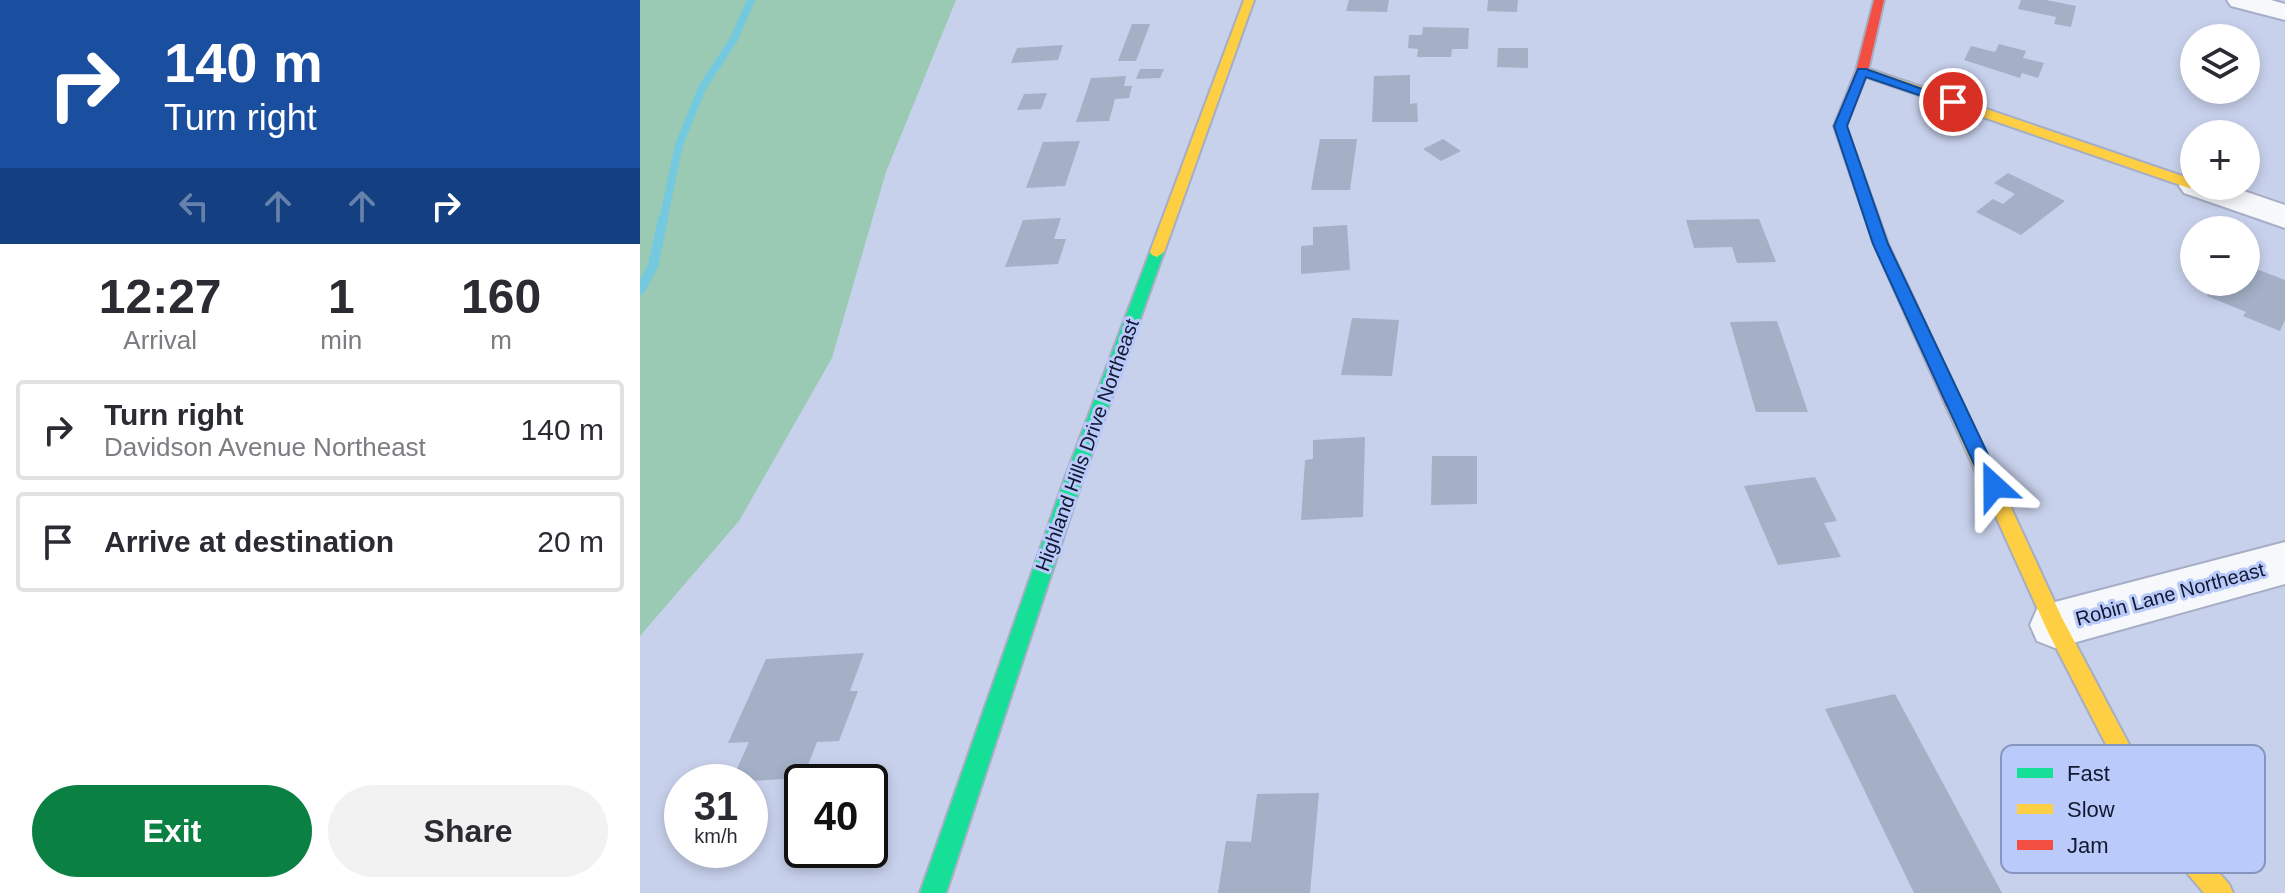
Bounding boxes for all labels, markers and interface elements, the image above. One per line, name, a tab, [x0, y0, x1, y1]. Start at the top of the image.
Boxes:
map controls	[2180, 24, 2260, 296]
button: layers	[2180, 24, 2260, 104]
text: 140 m	[164, 31, 323, 94]
icon: right	[32, 32, 136, 136]
pin	[1919, 68, 1987, 136]
icon: arrive	[1931, 80, 1975, 124]
text: Turn right	[164, 97, 317, 138]
button: +	[2180, 120, 2260, 200]
icon: left	[172, 184, 216, 228]
icon: ahead	[256, 184, 300, 228]
icon: ahead	[340, 184, 384, 228]
icon: right	[424, 184, 468, 228]
button: −	[2180, 216, 2260, 296]
text: 12:27	[99, 270, 222, 323]
text: 1	[328, 270, 355, 323]
text: 160	[461, 270, 541, 323]
street label: Highland Hills Drive Northeast	[1031, 315, 1143, 574]
text: Arrival	[123, 325, 197, 355]
text: min	[320, 325, 362, 355]
text: m	[490, 325, 512, 355]
text: Turn right	[104, 398, 243, 431]
icon: right	[36, 408, 80, 452]
text: 140 m	[521, 413, 604, 446]
text: Davidson Avenue Northeast	[104, 432, 426, 462]
position arrow	[1952, 444, 2036, 528]
icon: arrive	[36, 520, 80, 564]
text: Arrive at destination	[104, 525, 394, 558]
text: 20 m	[537, 525, 604, 558]
street label: Robin Lane Northeast	[2073, 558, 2267, 630]
legend	[2001, 745, 2265, 873]
text: Fast	[2067, 761, 2110, 786]
speed limit sign: 40	[784, 764, 888, 868]
text: 31	[694, 784, 738, 828]
button: Exit	[32, 785, 312, 877]
button: Share	[328, 785, 608, 877]
text: Slow	[2067, 797, 2115, 822]
text: km/h	[694, 825, 738, 847]
text: Jam	[2067, 833, 2109, 858]

